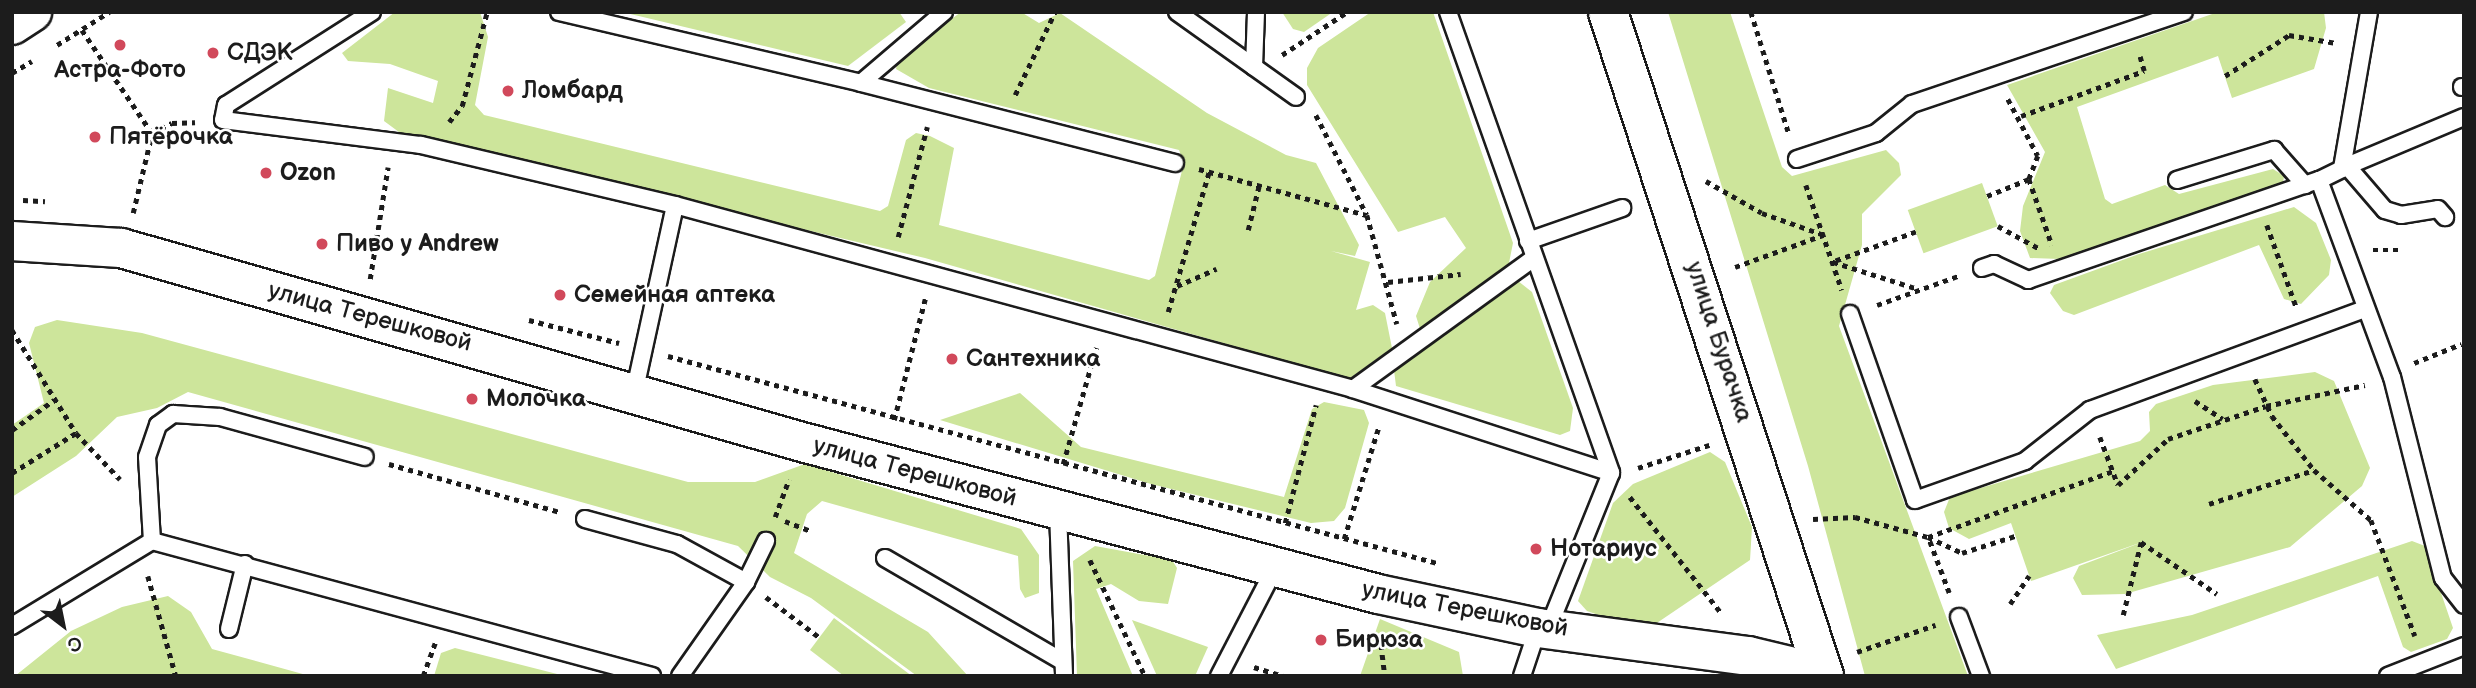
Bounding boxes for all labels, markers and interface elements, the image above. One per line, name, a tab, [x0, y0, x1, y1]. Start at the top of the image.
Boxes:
marker: Астра-Фото	[112, 37, 128, 53]
place label: СДЭК	[227, 39, 293, 67]
marker: СДЭК	[205, 45, 221, 61]
place label: Астра-Фото	[54, 56, 186, 84]
place label: Ломбард	[522, 77, 623, 105]
marker: Ломбард	[500, 83, 516, 99]
place label: Пятёрочка	[109, 123, 233, 151]
marker: Пятёрочка	[87, 129, 103, 145]
place label: Ozon	[280, 159, 336, 187]
marker: Ozon	[258, 165, 274, 181]
place label: Пиво у Andrew	[336, 230, 499, 258]
marker: Пиво у Andrew	[314, 236, 330, 252]
street label: улица Бурачка	[1679, 258, 1759, 426]
street label: улица Терешковой	[265, 276, 475, 358]
place label: Семейная аптека	[574, 281, 775, 309]
marker: Семейная аптека	[552, 287, 568, 303]
place label: Сантехника	[966, 345, 1100, 373]
marker: Сантехника	[944, 351, 960, 367]
place label: Молочка	[486, 385, 586, 413]
marker: Молочка	[464, 391, 480, 407]
street label: улица Терешковой	[810, 431, 1020, 513]
place label: Нотариус	[1550, 535, 1657, 563]
marker: Нотариус	[1528, 541, 1544, 557]
street label: улица Терешковой	[1360, 575, 1570, 643]
north arrow	[28, 590, 98, 660]
place label: Бирюза	[1335, 626, 1423, 654]
text: С	[63, 630, 86, 656]
marker: Бирюза	[1313, 632, 1329, 648]

